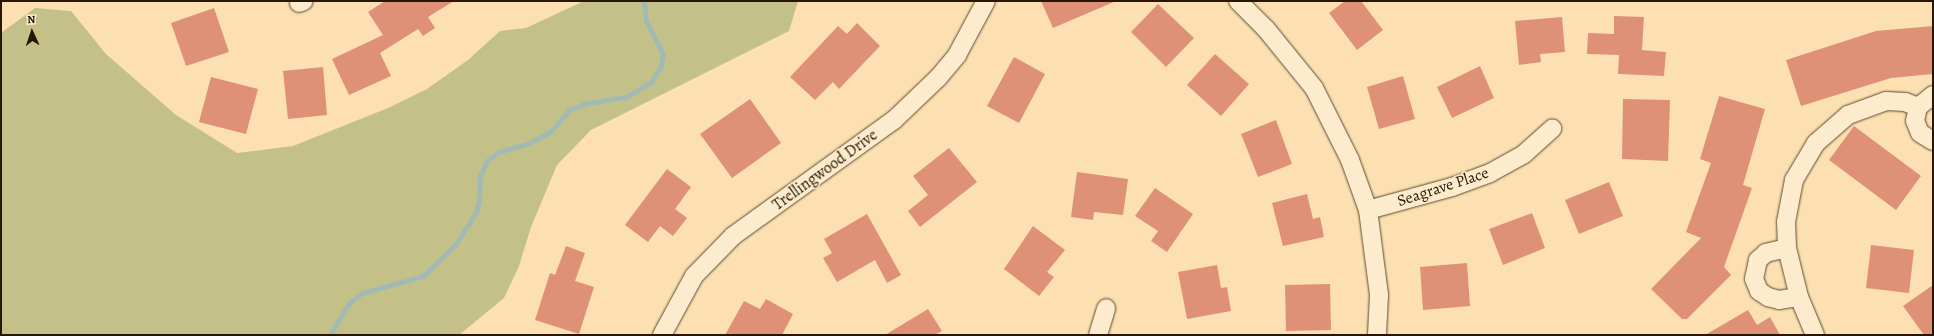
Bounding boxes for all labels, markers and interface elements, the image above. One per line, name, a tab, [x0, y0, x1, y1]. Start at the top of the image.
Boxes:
north arrow	[12, 12, 52, 52]
text: N	[27, 12, 36, 27]
street label: Trellingwood Drive	[769, 125, 881, 215]
street label: Seagrave Place	[1395, 163, 1491, 211]

